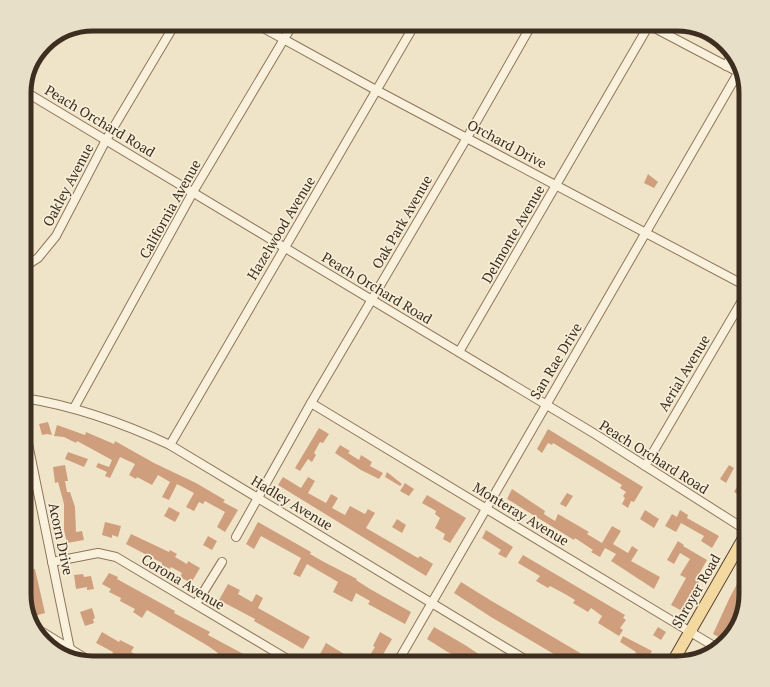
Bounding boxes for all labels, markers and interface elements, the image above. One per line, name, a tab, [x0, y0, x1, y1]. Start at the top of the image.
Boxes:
street label: Peach Orchard Road	[42, 80, 159, 161]
street label: Orchard Drive	[464, 115, 550, 172]
street label: Oakley Avenue	[38, 140, 97, 230]
street label: California Avenue	[134, 156, 205, 262]
street label: Oak Park Avenue	[367, 172, 436, 272]
street label: Hazelwood Avenue	[242, 173, 319, 283]
street label: Delmonte Avenue	[477, 181, 548, 286]
street label: Peach Orchard Road	[319, 247, 436, 328]
street label: San Rae Drive	[525, 319, 586, 403]
street label: Aerial Avenue	[653, 331, 714, 414]
street label: Peach Orchard Road	[596, 415, 713, 498]
street label: Hadley Avenue	[248, 471, 337, 534]
street label: Monteray Avenue	[470, 477, 573, 550]
street label: Acorn Drive	[45, 501, 78, 577]
street label: Corona Avenue	[138, 549, 228, 614]
street label: Shroyer Road	[667, 550, 725, 631]

